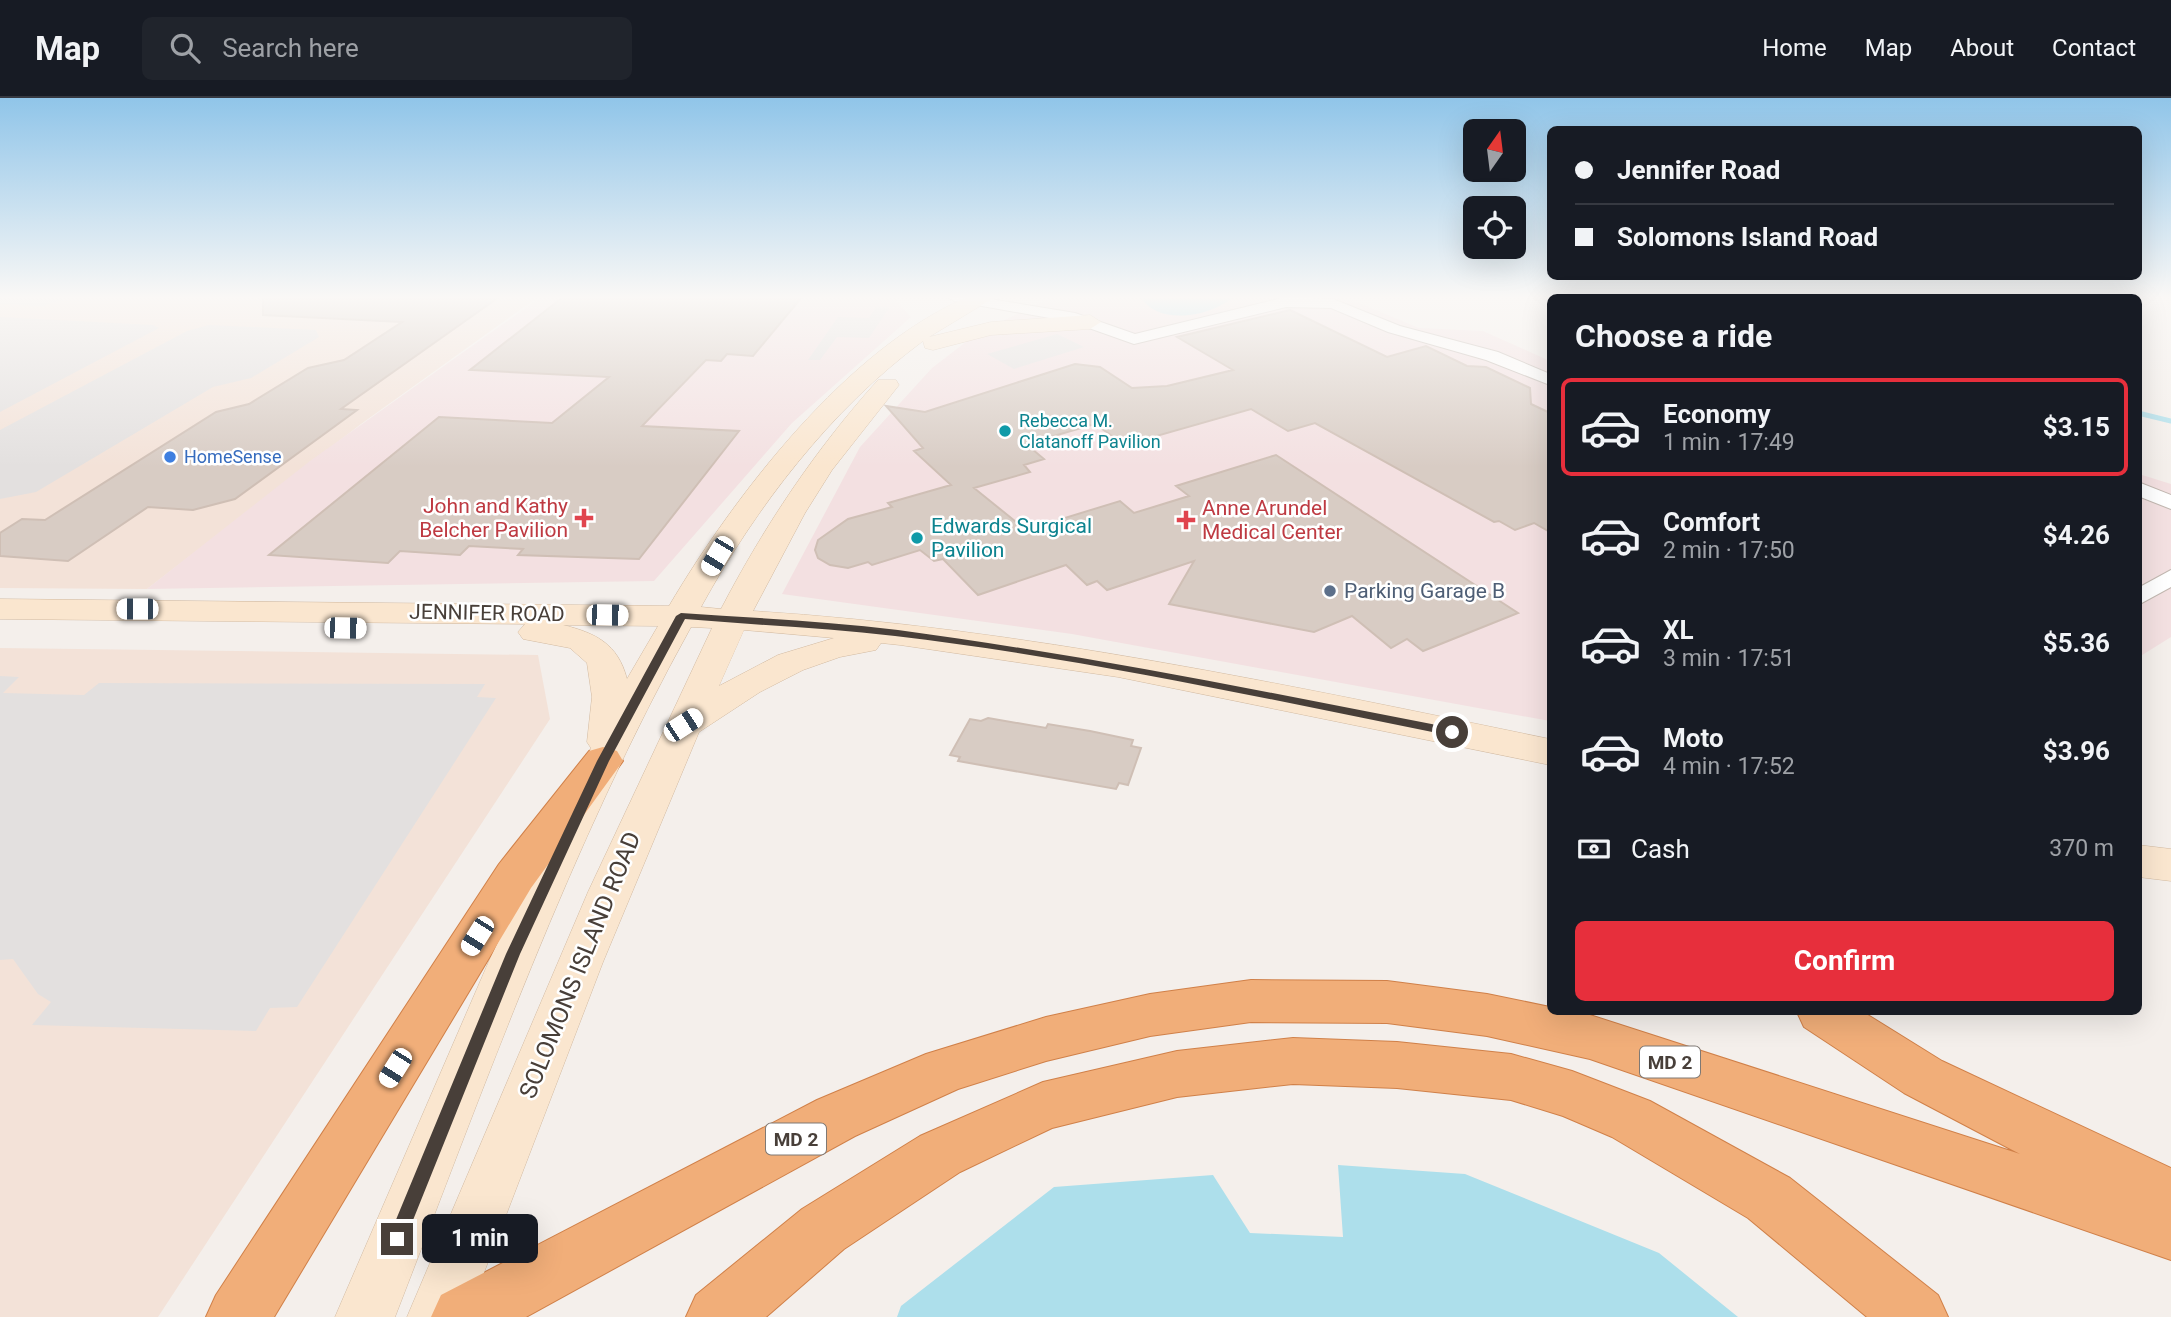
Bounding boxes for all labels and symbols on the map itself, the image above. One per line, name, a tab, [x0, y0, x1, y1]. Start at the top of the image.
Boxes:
north arrow	[1463, 119, 1526, 182]
place label: Rebecca M. Clatanoff Pavilion	[1019, 410, 1161, 452]
marker: Rebecca M. Clatanoff Pavilion	[997, 423, 1013, 439]
place label: HomeSense	[184, 446, 281, 467]
marker: HomeSense	[162, 449, 178, 465]
place label: John and Kathy Belcher Pavilion	[419, 494, 568, 542]
place label: Anne Arundel Medical Center	[1202, 496, 1343, 544]
marker: John and Kathy Belcher Pavilion	[574, 508, 594, 528]
marker: Anne Arundel Medical Center	[1176, 510, 1196, 530]
place label: Edwards Surgical Pavilion	[931, 514, 1092, 562]
marker: Edwards Surgical Pavilion	[909, 530, 925, 546]
car	[698, 533, 737, 579]
place label: Parking Garage B	[1344, 579, 1505, 603]
marker: Parking Garage B	[1322, 583, 1338, 599]
car	[117, 599, 159, 620]
street label: JENNIFER ROAD	[409, 600, 565, 626]
car	[586, 604, 629, 626]
car	[324, 617, 367, 639]
car	[660, 705, 707, 745]
route start	[1436, 716, 1468, 748]
street label: SOLOMONS ISLAND ROAD	[514, 828, 646, 1102]
car	[457, 913, 498, 959]
car	[375, 1045, 416, 1091]
road number: MD 2	[1640, 1046, 1700, 1078]
road number: MD 2	[766, 1124, 826, 1154]
callout: 1 min	[422, 1214, 537, 1264]
route end	[381, 1223, 413, 1255]

